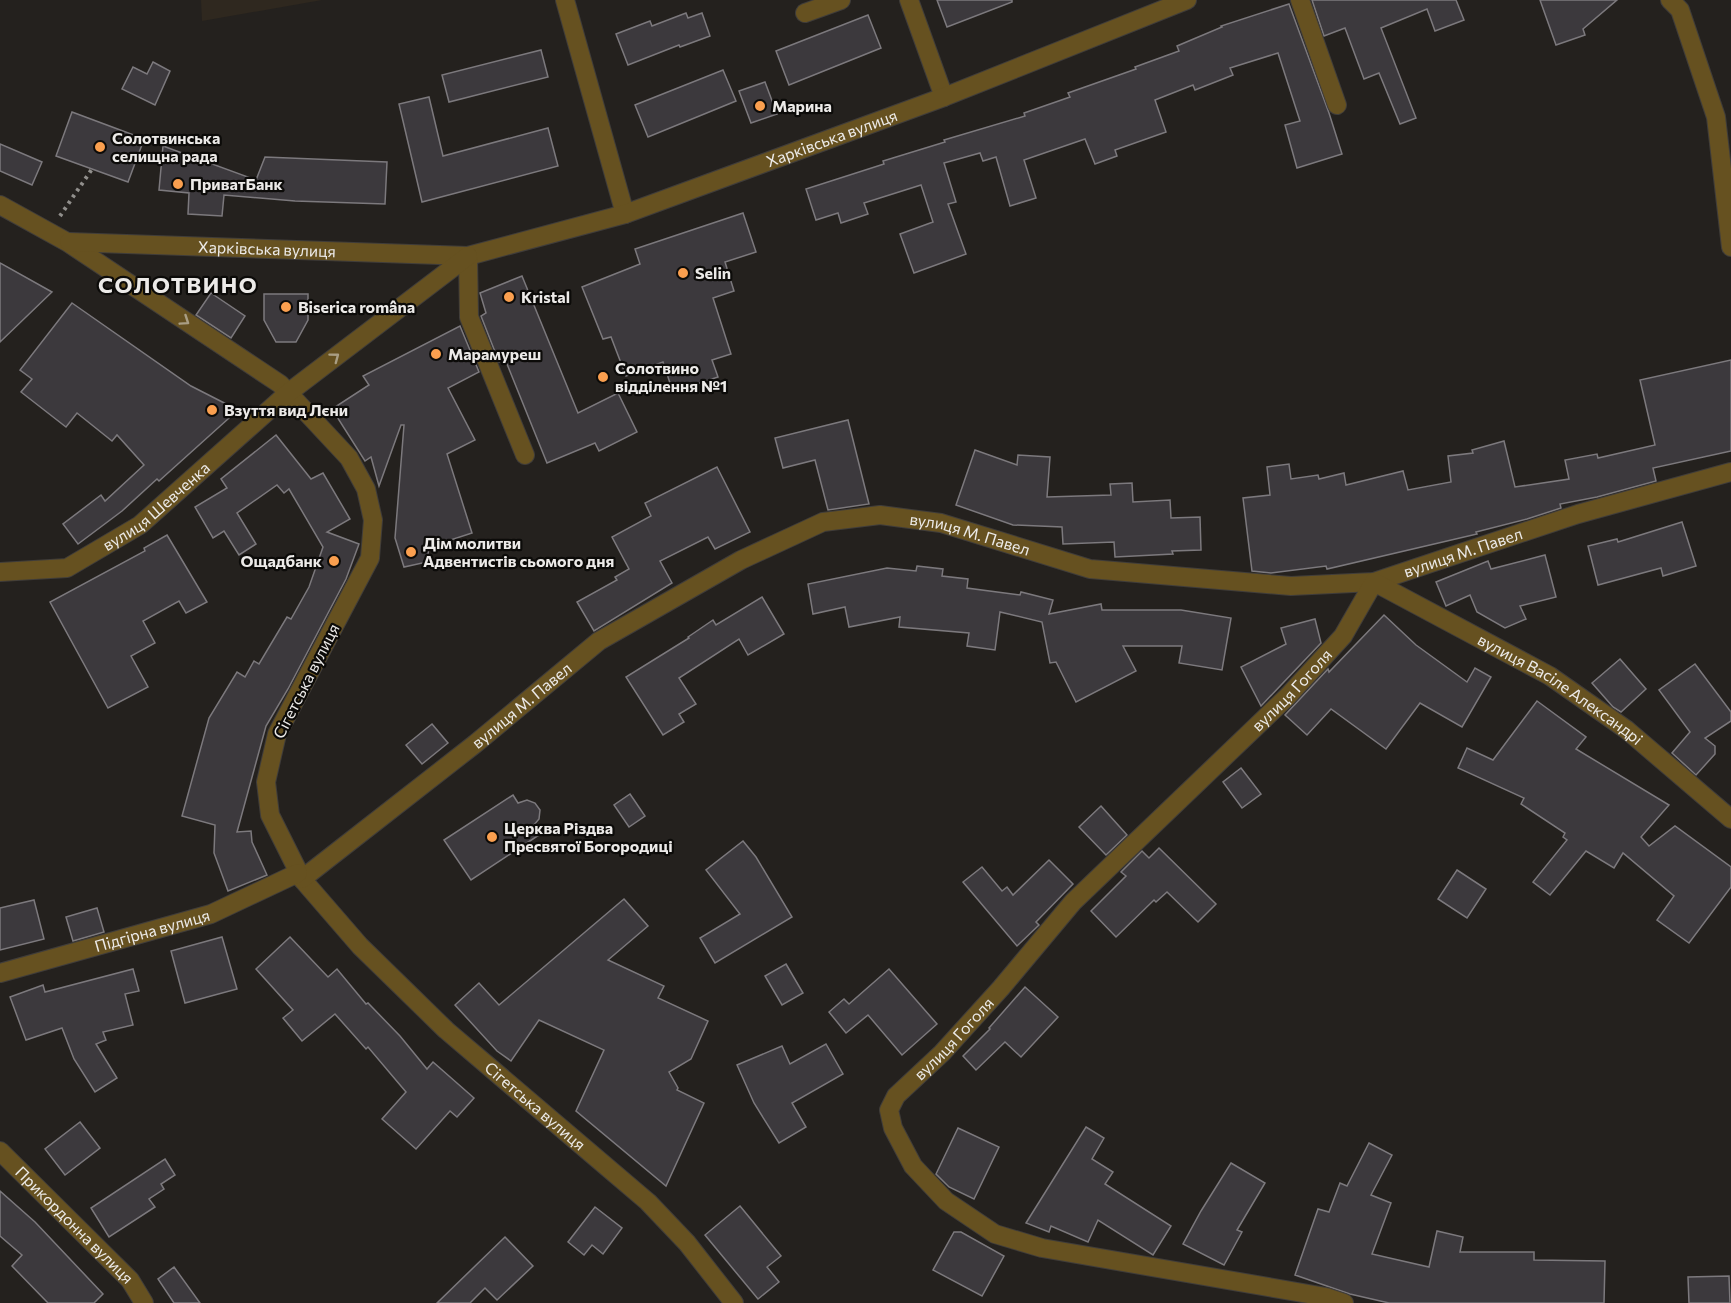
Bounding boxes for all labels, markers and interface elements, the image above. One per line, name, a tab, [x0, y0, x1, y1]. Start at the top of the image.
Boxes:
place label: Марина	[772, 96, 832, 115]
marker: Марина	[753, 99, 767, 113]
street label: Харківська вулиця	[763, 105, 900, 170]
place label: Солотвинська селищна рада	[112, 128, 220, 165]
marker: Солотвинська селищна рада	[93, 140, 107, 154]
place label: ПриватБанк	[190, 174, 283, 193]
marker: ПриватБанк	[171, 177, 185, 191]
street label: Харківська вулиця	[198, 237, 336, 260]
place label: Selin	[695, 263, 731, 282]
marker: Selin	[676, 266, 690, 280]
district label: СОЛОТВИНО	[98, 271, 258, 298]
place label: Kristal	[521, 287, 570, 306]
marker: Kristal	[502, 290, 516, 304]
place label: Biserica româna	[298, 297, 415, 316]
marker: Biserica româna	[279, 300, 293, 314]
one-way arrow	[179, 314, 190, 325]
place label: Марамуреш	[448, 344, 541, 363]
marker: Марамуреш	[429, 347, 443, 361]
one-way arrow	[328, 354, 339, 365]
place label: Солотвино відділення №1	[615, 358, 727, 395]
marker: Солотвино відділення №1	[596, 370, 610, 384]
place label: Взуття вид Лєни	[224, 400, 348, 419]
marker: Взуття вид Лєни	[205, 403, 219, 417]
street label: вулиця Шевченка	[99, 458, 213, 554]
street label: вулиця М. Павел	[909, 509, 1032, 559]
street label: вулиця М. Павел	[1401, 523, 1525, 580]
place label: Дім молитви Адвентистів сьомого дня	[423, 533, 614, 570]
marker: Дім молитви Адвентистів сьомого дня	[404, 545, 418, 559]
place label: Ощадбанк	[240, 551, 322, 570]
marker: Ощадбанк	[327, 554, 341, 568]
street label: Сігетська вулиця	[268, 620, 343, 741]
street label: вулиця Васіле Александрі	[1475, 629, 1647, 748]
street label: вулиця Гоголя	[1247, 645, 1335, 735]
street label: вулиця М. Павел	[467, 658, 575, 752]
place label: Церква Різдва Пресвятої Богородиці	[504, 818, 673, 855]
marker: Церква Різдва Пресвятої Богородиці	[485, 830, 499, 844]
street label: Підгірна вулиця	[92, 905, 212, 955]
street label: вулиця Гоголя	[910, 993, 997, 1083]
street label: Сігетська вулиця	[481, 1057, 590, 1154]
street label: Прикордонна вулиця	[12, 1162, 138, 1287]

